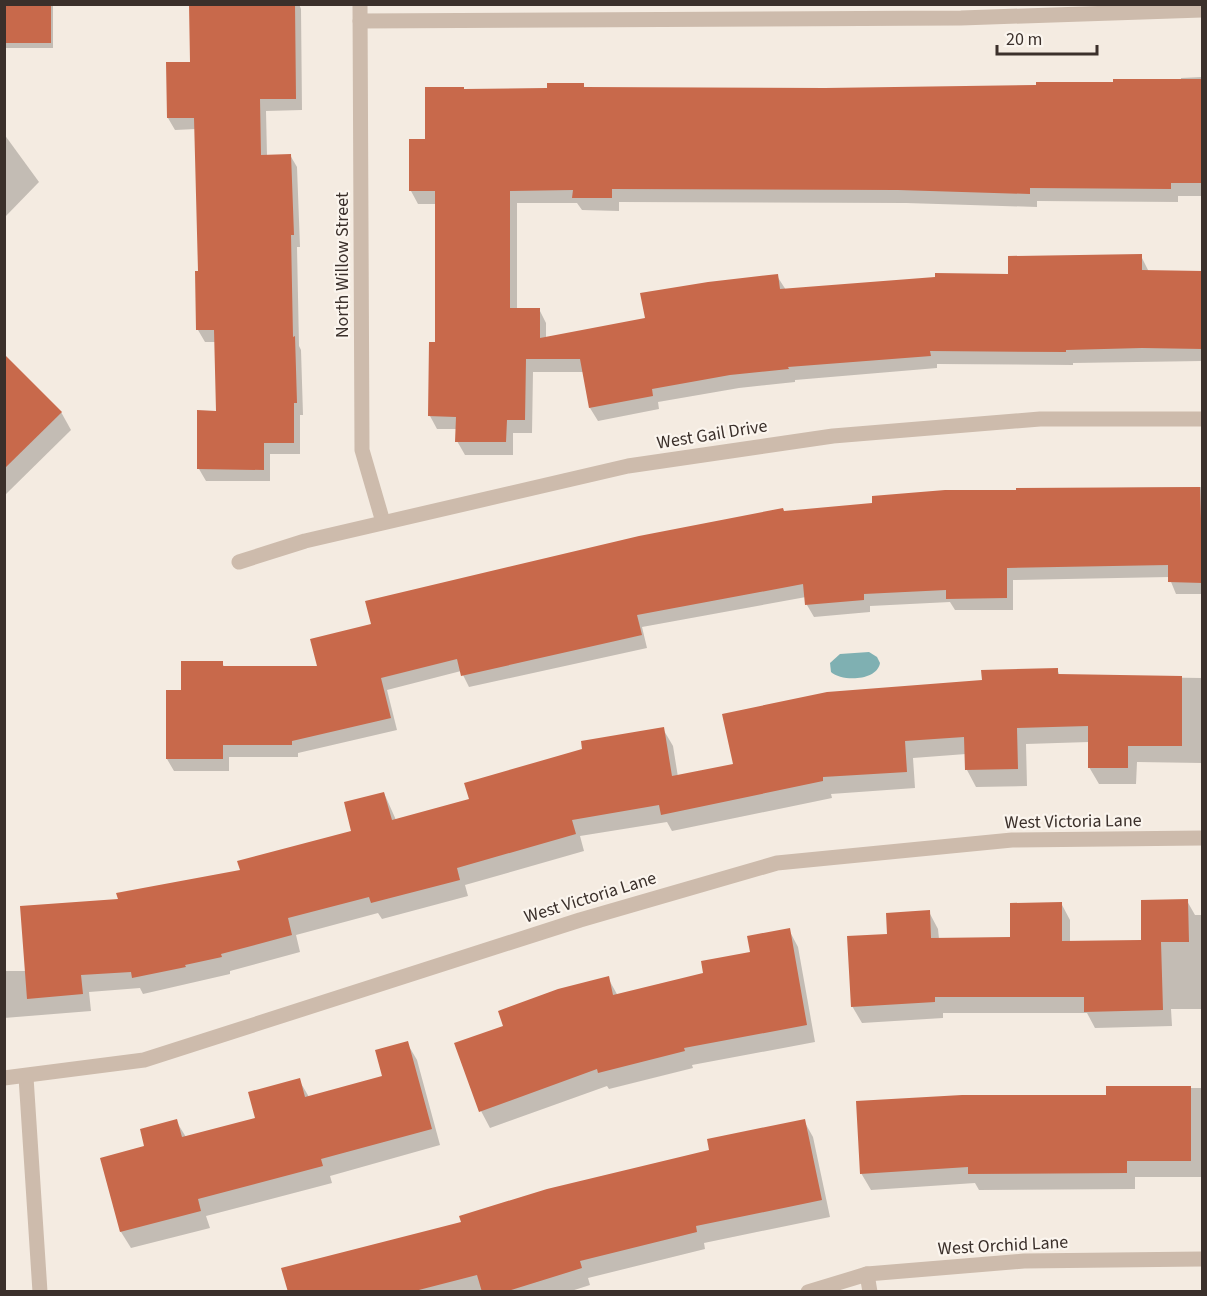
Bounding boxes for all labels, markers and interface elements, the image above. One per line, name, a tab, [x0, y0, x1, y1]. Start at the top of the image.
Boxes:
scale bar	[997, 18, 1098, 56]
text: 20 m	[1006, 27, 1042, 52]
street label: North Willow Street	[330, 192, 355, 338]
street label: West Gail Drive	[655, 413, 769, 456]
street label: West Victoria Lane	[1004, 808, 1142, 835]
street label: West Victoria Lane	[521, 865, 659, 929]
street label: West Orchid Lane	[937, 1230, 1069, 1261]

